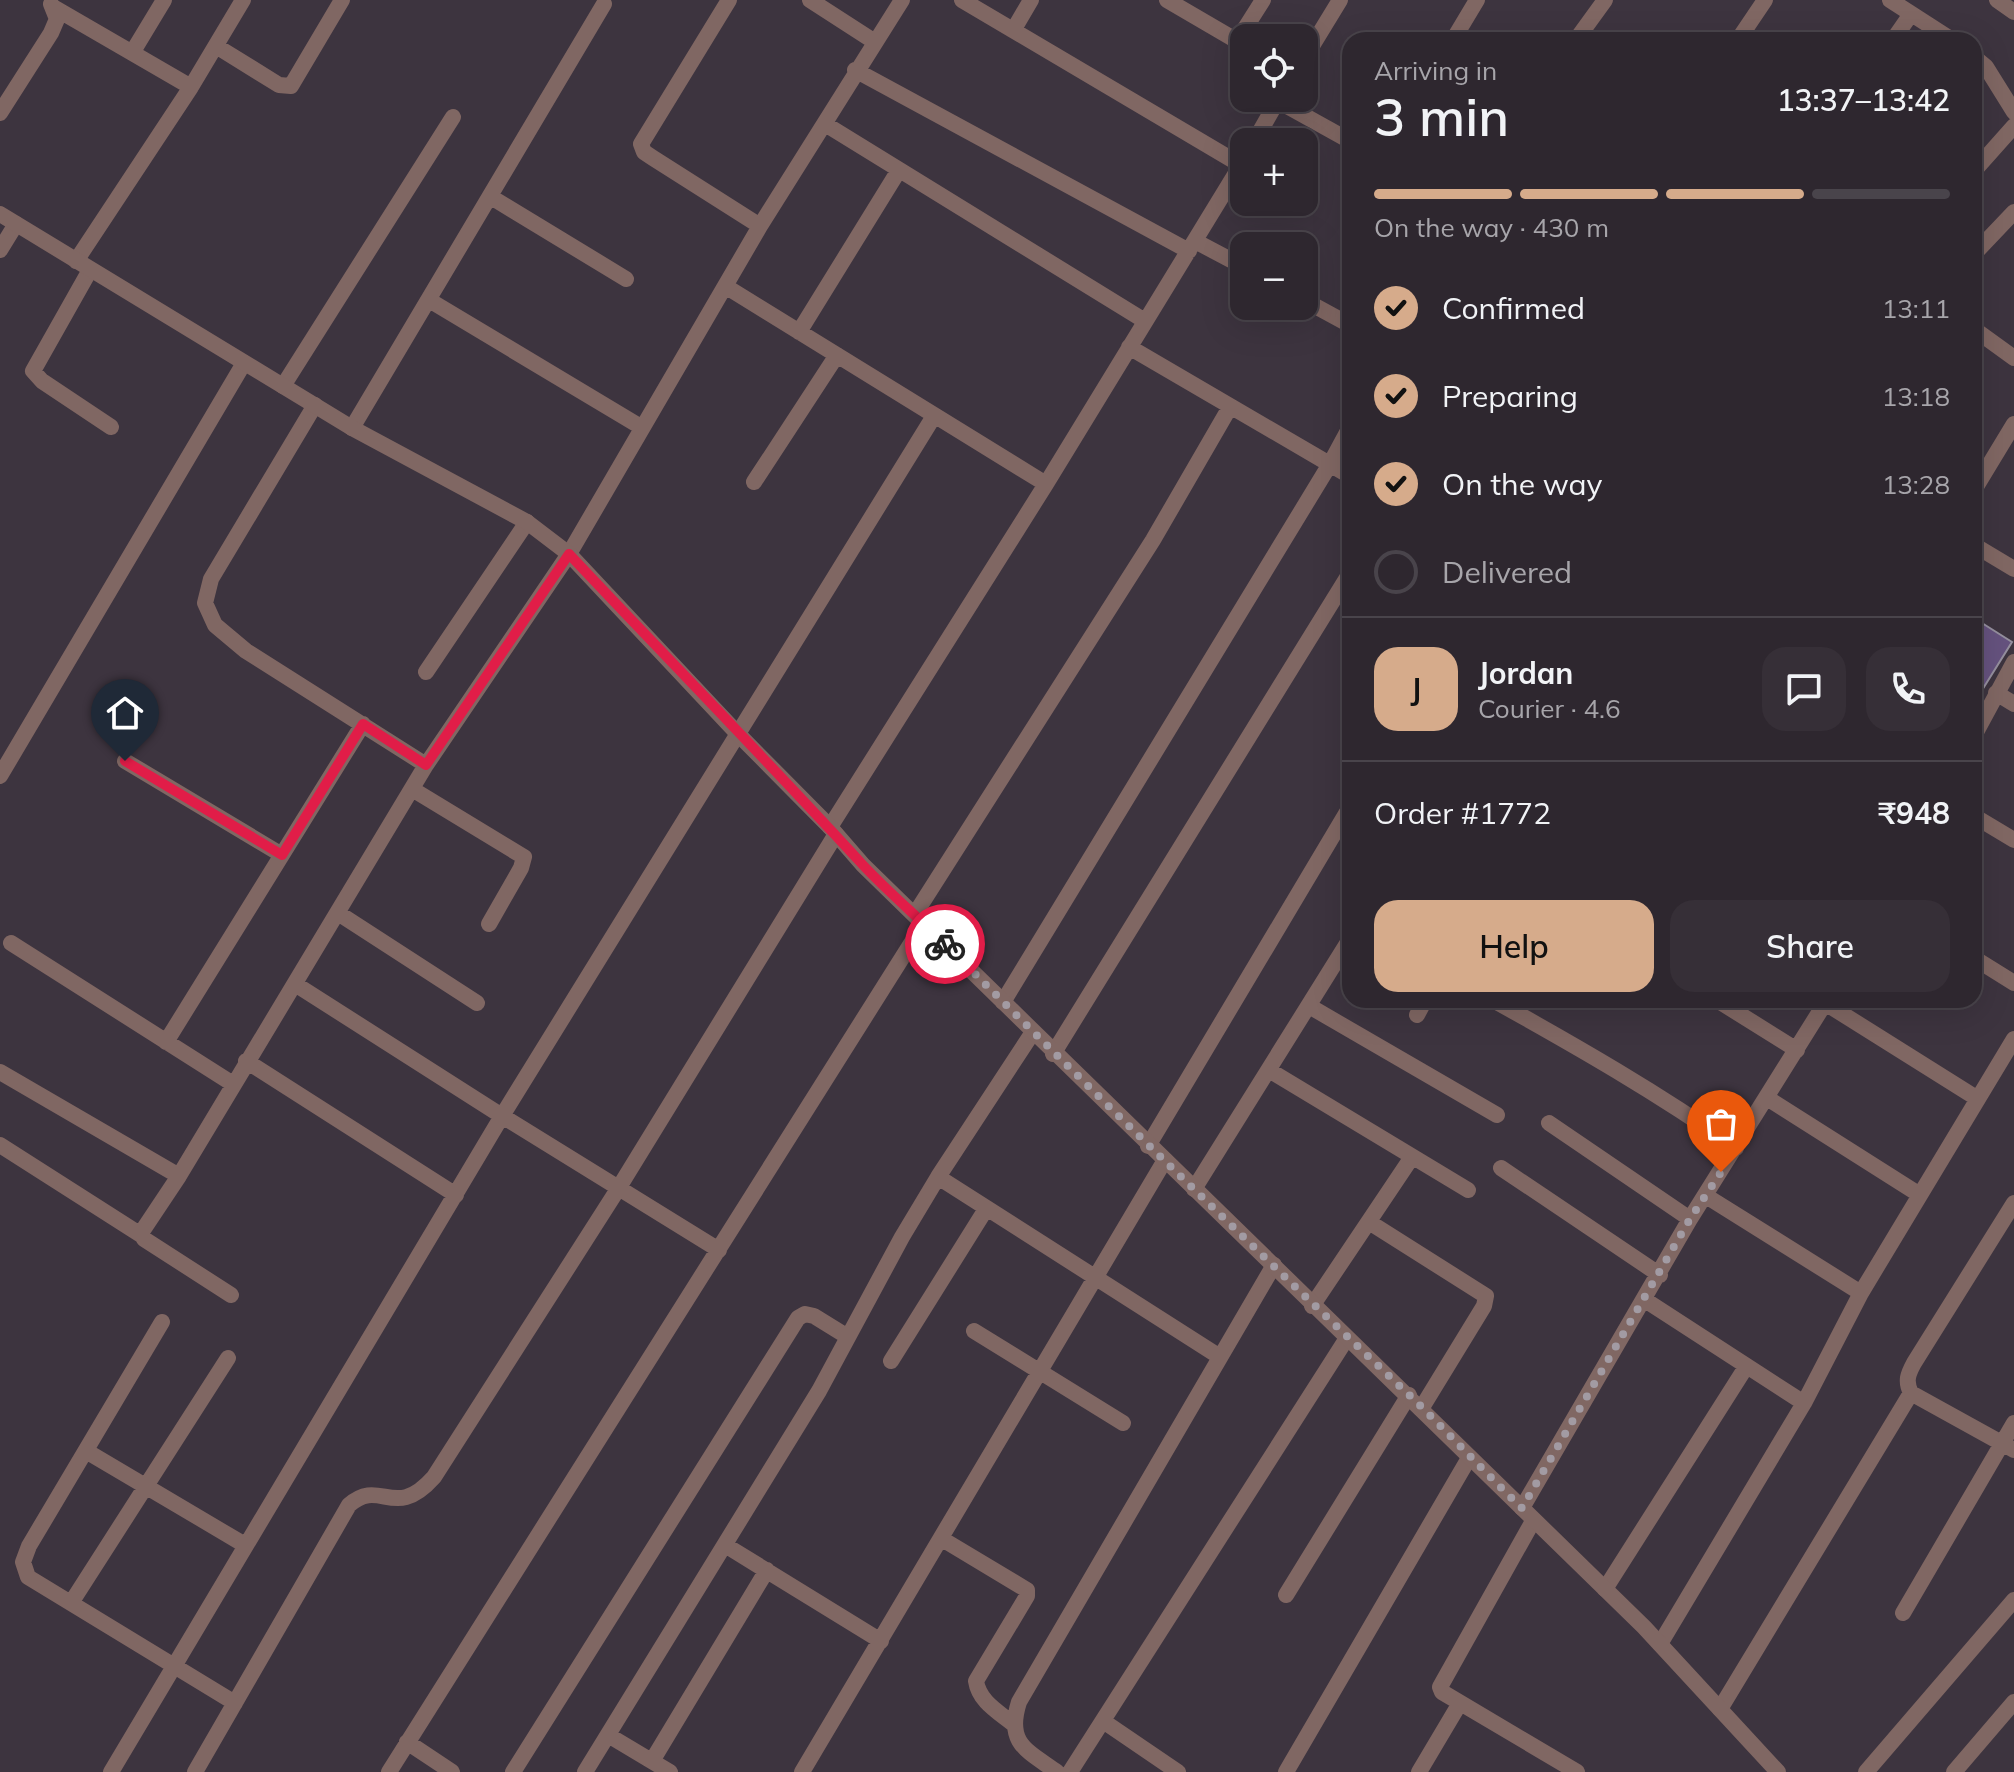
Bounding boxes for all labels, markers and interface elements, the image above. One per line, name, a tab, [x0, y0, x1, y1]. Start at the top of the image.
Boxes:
map controls	[1230, 24, 1318, 320]
button: locate	[1230, 24, 1318, 112]
text: Arriving in	[1374, 54, 1497, 87]
text: 13:37–13:42	[1777, 81, 1950, 119]
text: 3 min	[1374, 84, 1509, 149]
button: +	[1230, 128, 1318, 216]
text: On the way · 430 m	[1374, 211, 1609, 244]
button: −	[1230, 232, 1318, 320]
icon: check	[1374, 286, 1418, 330]
text: Confirmed	[1442, 289, 1585, 327]
text: 13:11	[1882, 292, 1950, 325]
icon: check	[1374, 374, 1418, 418]
text: Preparing	[1442, 377, 1578, 415]
text: 13:18	[1882, 380, 1950, 413]
icon: check	[1374, 462, 1418, 506]
text: On the way	[1442, 465, 1602, 503]
text: 13:28	[1882, 468, 1950, 501]
text: Delivered	[1442, 553, 1572, 591]
button: chat	[1762, 647, 1846, 731]
button: phone	[1866, 647, 1950, 731]
text: Jordan	[1478, 654, 1573, 692]
text: J	[1411, 670, 1421, 708]
pin	[91, 679, 159, 761]
icon: home	[103, 691, 147, 735]
text: Courier · 4.6	[1478, 692, 1621, 725]
text: Order #1772	[1374, 794, 1551, 832]
text: ₹948	[1878, 794, 1950, 832]
button: Help	[1374, 900, 1654, 992]
button: Share	[1670, 900, 1950, 992]
courier	[905, 904, 985, 984]
icon: bike	[923, 922, 967, 966]
pin	[1687, 1090, 1755, 1172]
icon: bag	[1699, 1102, 1743, 1146]

